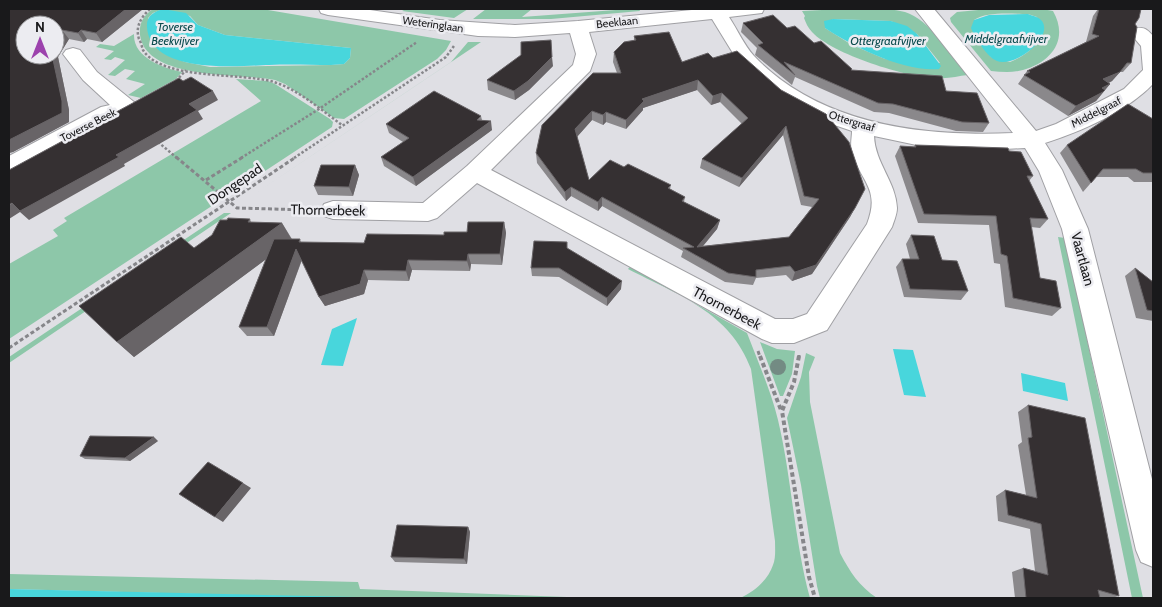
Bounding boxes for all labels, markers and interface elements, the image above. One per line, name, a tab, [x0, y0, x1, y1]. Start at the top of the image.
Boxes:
street label: Weteringlaan	[401, 13, 465, 35]
street label: Beeklaan	[595, 13, 639, 31]
north arrow	[15, 15, 65, 65]
text: N	[35, 18, 45, 36]
water label: Toverse Beekvijver	[151, 19, 200, 48]
water label: Middelgraafvijver	[964, 31, 1049, 46]
water label: Ottergraafvijver	[850, 33, 927, 48]
street label: Middelgraaf	[1068, 93, 1124, 131]
street label: Toverse Beek	[58, 105, 118, 145]
street label: Ottergraaf	[827, 107, 877, 135]
street label: Dongepad	[204, 159, 266, 209]
street label: Thornerbeek	[290, 200, 366, 220]
street label: Vaartlaan	[1067, 230, 1099, 288]
street label: Thornerbeek	[690, 282, 765, 334]

